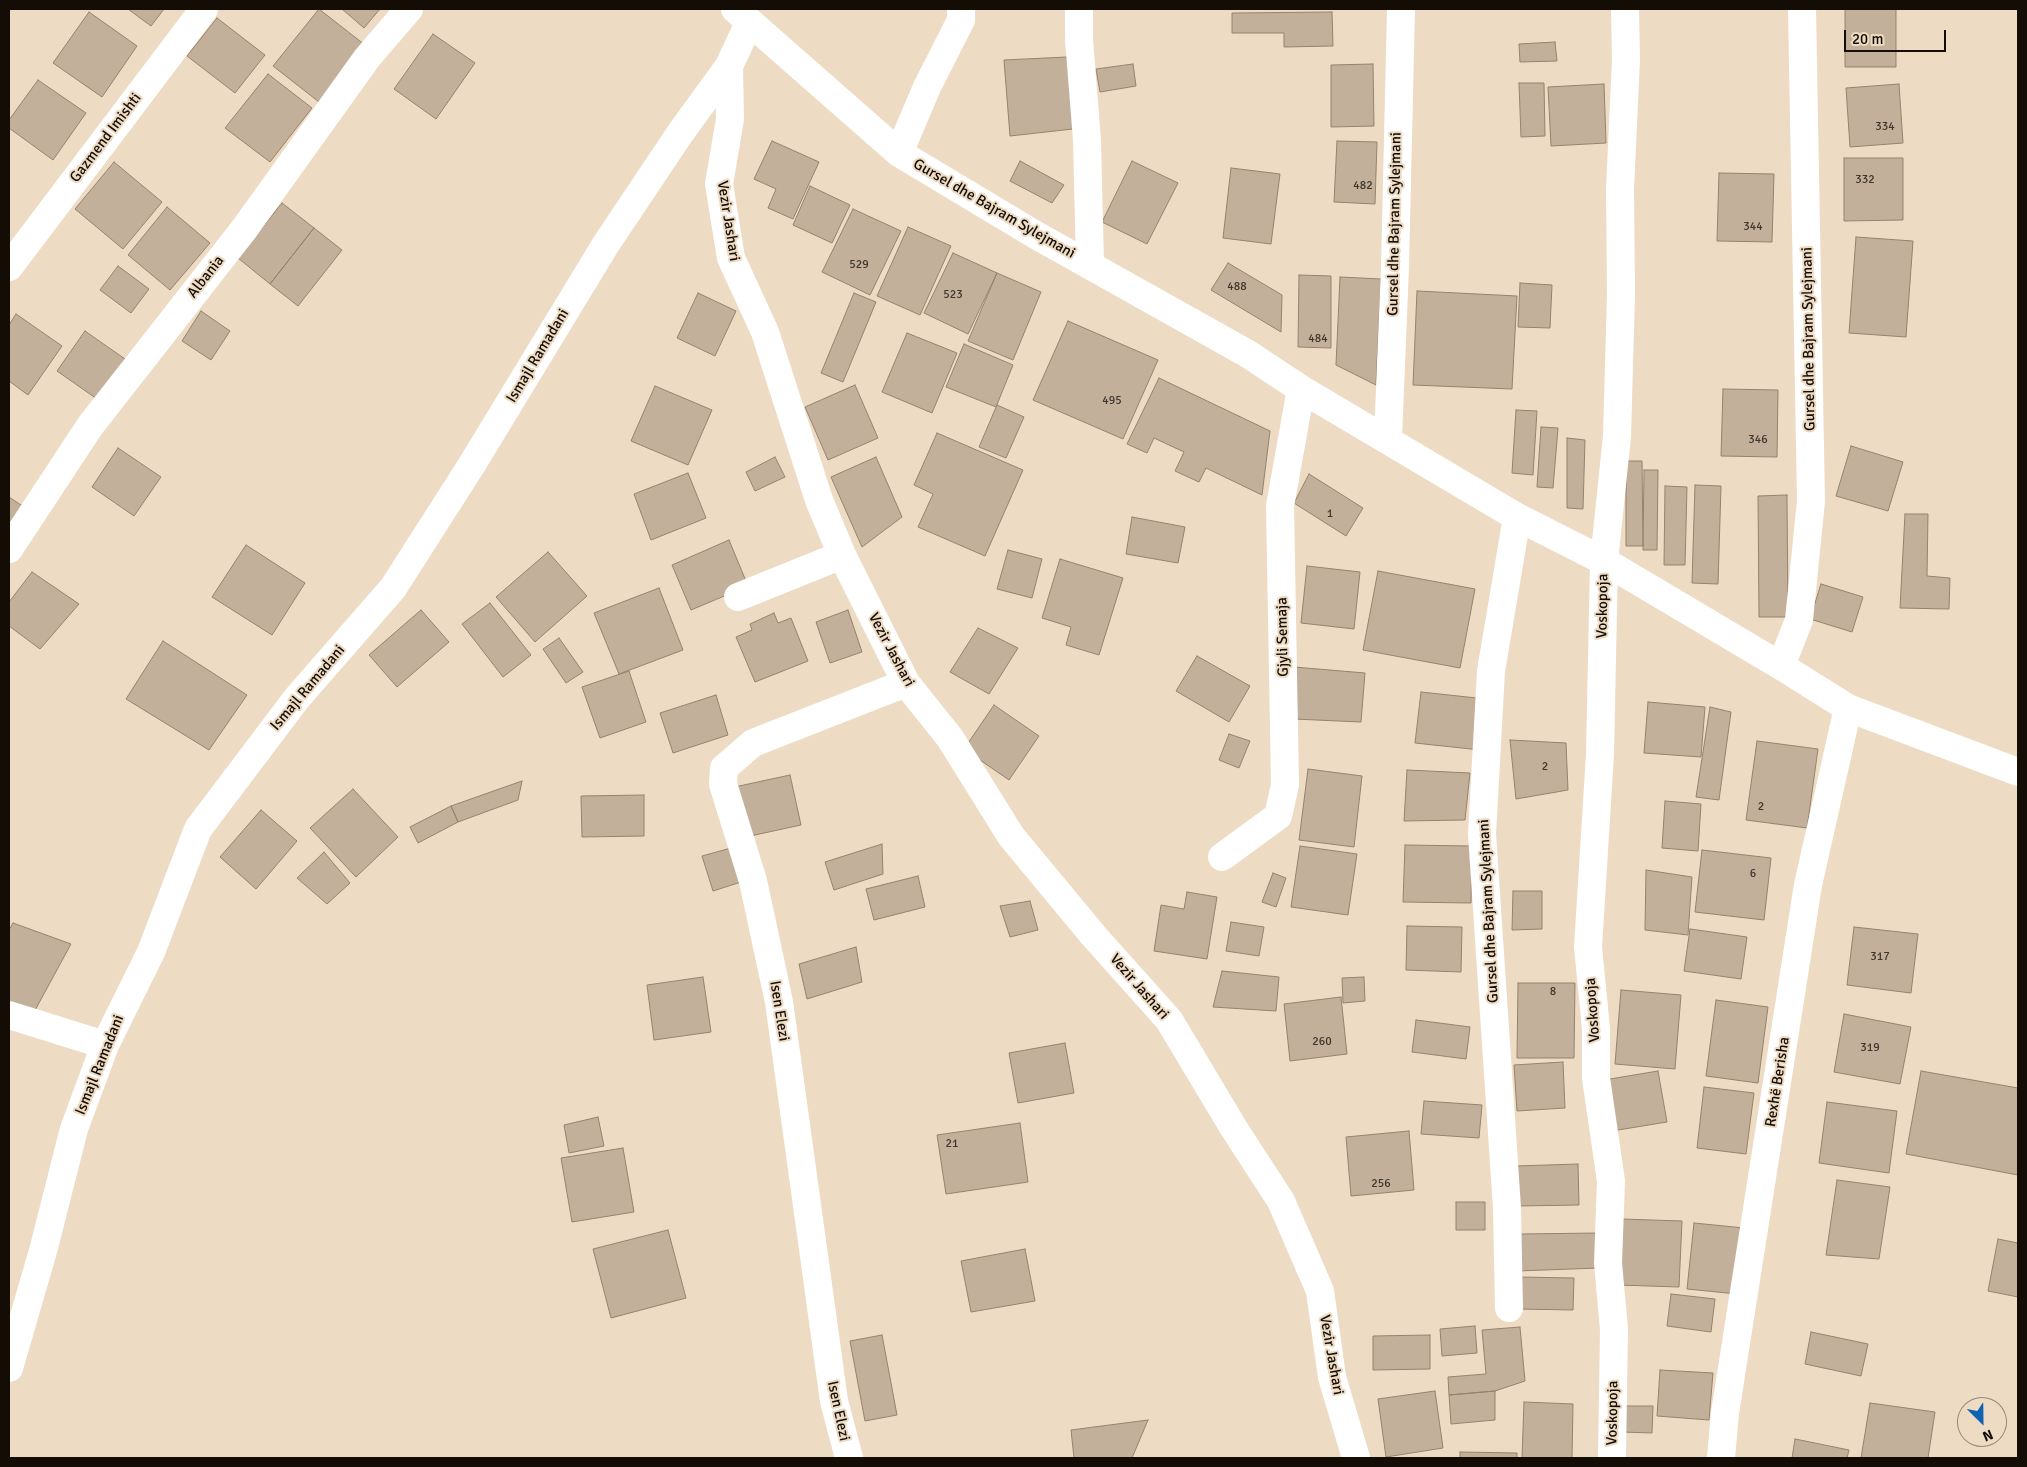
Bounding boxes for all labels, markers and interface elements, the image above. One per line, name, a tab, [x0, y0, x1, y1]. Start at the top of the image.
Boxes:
scale bar	[1847, 20, 1950, 52]
text: 20 m	[1852, 30, 1883, 48]
street label: Gazmend Imishti	[66, 90, 146, 186]
house number: 334	[1875, 120, 1895, 134]
street label: Gursel dhe Bajram Sylejmani	[1384, 132, 1406, 316]
street label: Gursel dhe Bajram Sylejmani	[910, 155, 1078, 263]
house number: 332	[1855, 173, 1875, 187]
house number: 482	[1353, 179, 1373, 193]
street label: Vezir Jashari	[713, 180, 743, 262]
house number: 344	[1743, 220, 1763, 234]
street label: Gursel dhe Bajram Sylejmani	[1798, 247, 1820, 431]
street label: Albania	[184, 252, 228, 302]
house number: 529	[849, 258, 869, 272]
house number: 488	[1227, 280, 1247, 294]
house number: 523	[943, 288, 963, 302]
street label: Ismajl Ramadani	[503, 306, 573, 406]
house number: 484	[1308, 332, 1328, 346]
house number: 495	[1102, 394, 1122, 408]
house number: 346	[1748, 433, 1768, 447]
house number: 1	[1327, 507, 1333, 521]
street label: Voskopoja	[1593, 573, 1613, 639]
street label: Gjyli Semaja	[1273, 597, 1293, 677]
street label: Vezir Jashari	[864, 610, 918, 690]
street label: Ismajl Ramadani	[267, 642, 349, 734]
house number: 2	[1542, 760, 1548, 774]
house number: 2	[1758, 800, 1764, 814]
street label: Gursel dhe Bajram Sylejmani	[1475, 819, 1503, 1003]
house number: 6	[1750, 867, 1756, 881]
house number: 317	[1870, 950, 1890, 964]
street label: Vezir Jashari	[1106, 951, 1172, 1023]
street label: Voskopoja	[1582, 977, 1604, 1043]
street label: Isen Elezi	[765, 979, 793, 1043]
house number: 8	[1550, 985, 1556, 999]
street label: Ismajl Ramadani	[72, 1012, 128, 1118]
house number: 260	[1312, 1035, 1332, 1049]
street label: Rexhë Berisha	[1762, 1036, 1794, 1128]
house number: 319	[1860, 1041, 1880, 1055]
house number: 21	[946, 1137, 958, 1151]
house number: 256	[1371, 1177, 1391, 1191]
street label: Vezir Jashari	[1315, 1314, 1347, 1396]
street label: Isen Elezi	[823, 1379, 853, 1443]
street label: Voskopoja	[1603, 1380, 1623, 1446]
north arrow	[1957, 1397, 2007, 1447]
text: N	[1980, 1426, 1995, 1445]

